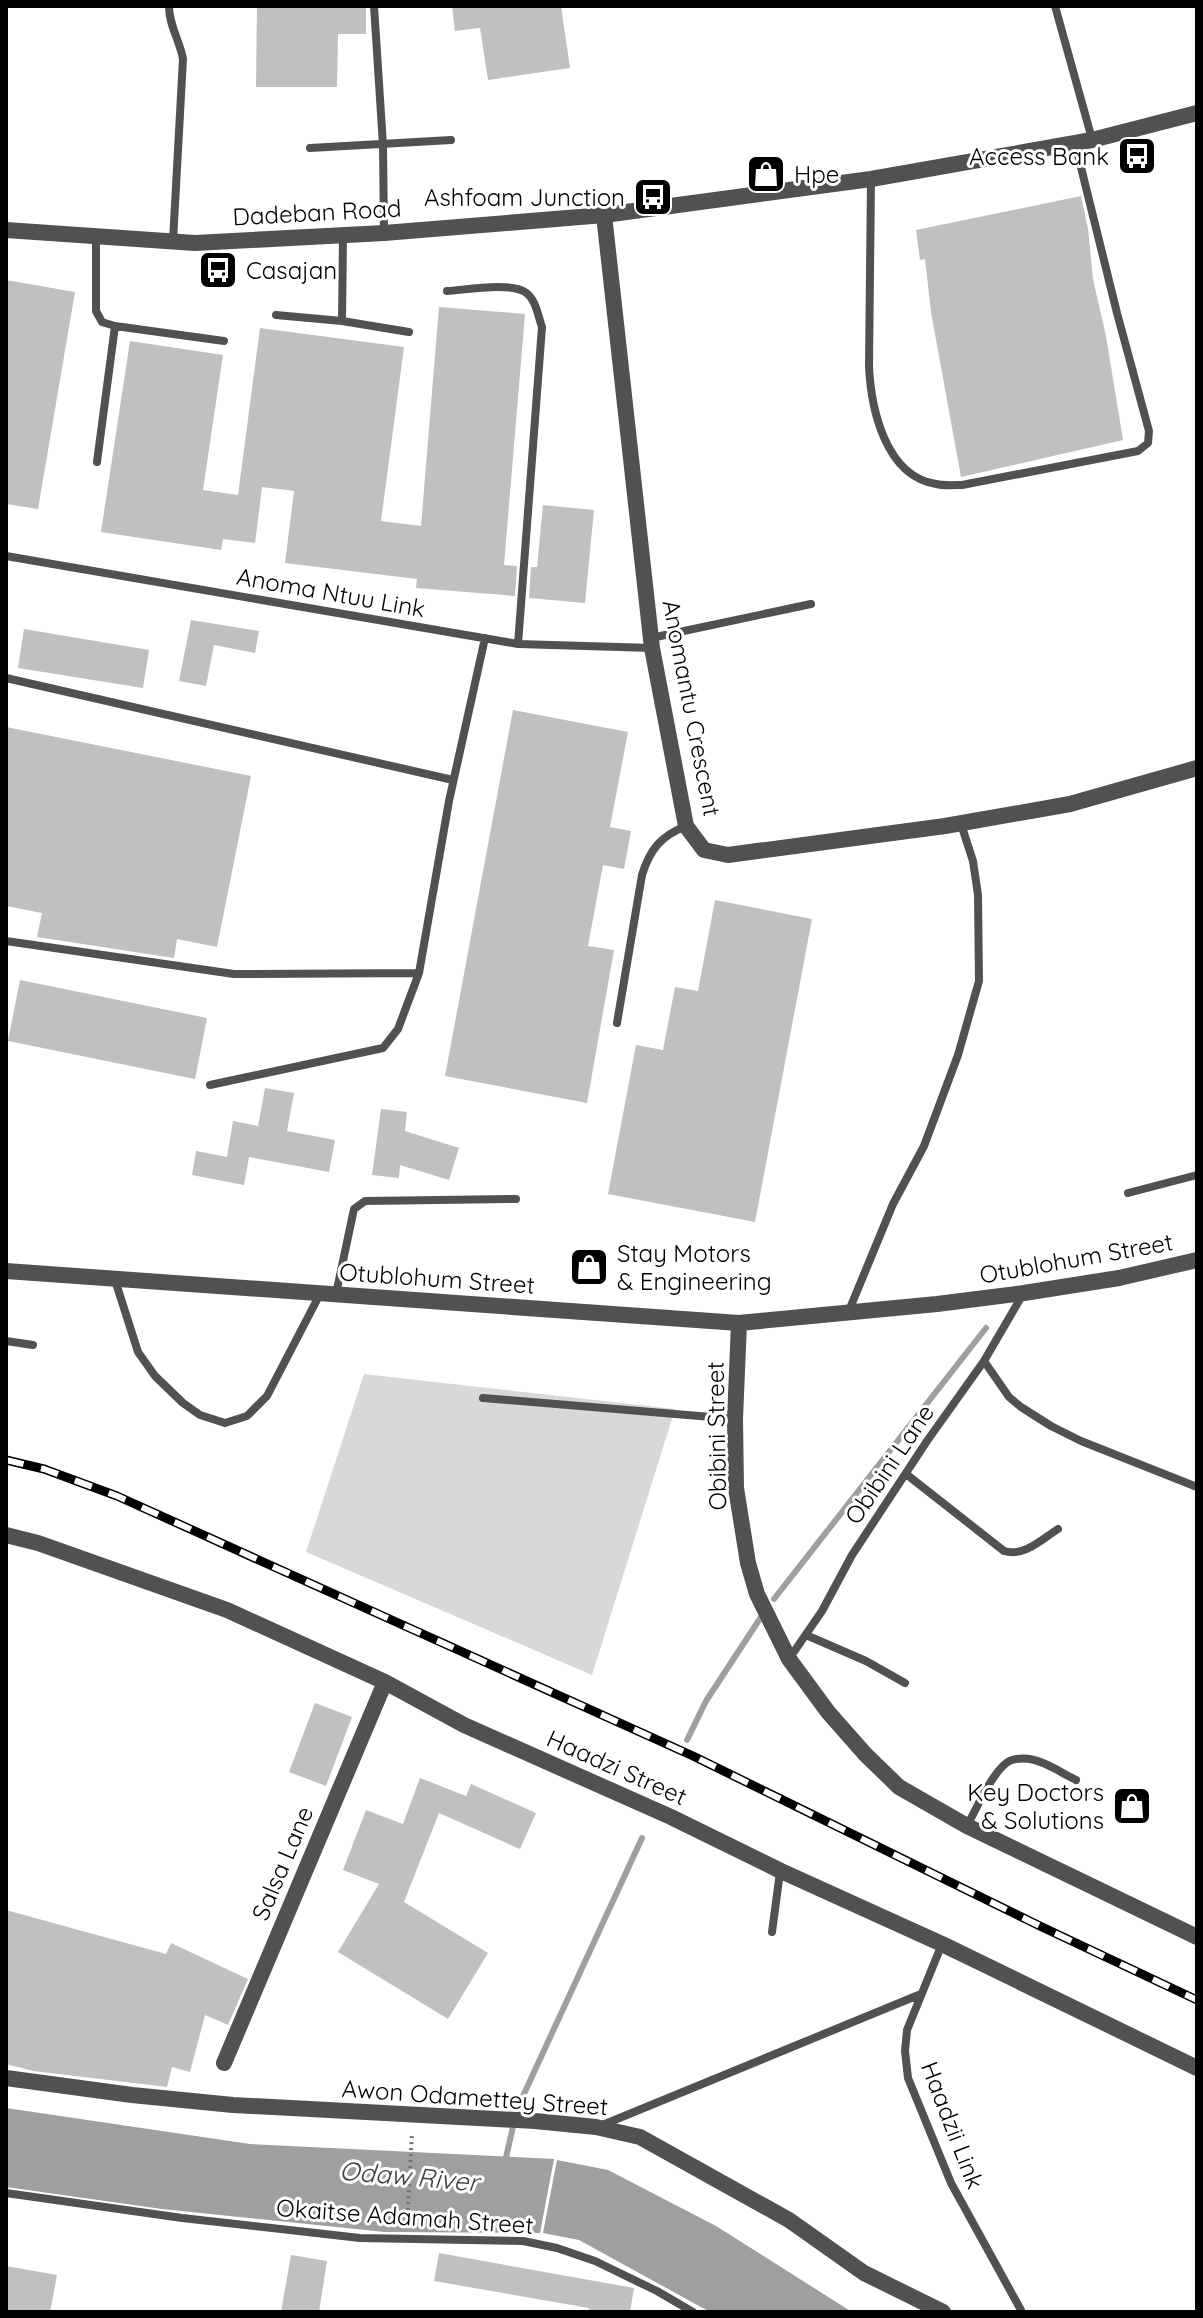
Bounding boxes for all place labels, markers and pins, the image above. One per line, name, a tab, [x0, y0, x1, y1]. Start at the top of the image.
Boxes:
bus stop icon: Access Bank	[1116, 135, 1158, 177]
place label: Access Bank	[969, 141, 1109, 171]
shop icon: Hpe	[745, 153, 787, 195]
place label: Hpe	[794, 159, 839, 189]
bus stop icon: Ashfoam Junction	[632, 176, 674, 218]
place label: Ashfoam Junction	[424, 182, 625, 212]
bus stop icon: Casajan	[197, 249, 239, 291]
place label: Casajan	[246, 255, 337, 285]
place label: Stay Motors & Engineering	[617, 1238, 772, 1296]
shop icon: Stay Motors & Engineering	[568, 1246, 610, 1288]
place label: Key Doctors & Solutions	[967, 1777, 1104, 1835]
shop icon: Key Doctors & Solutions	[1111, 1785, 1153, 1827]

